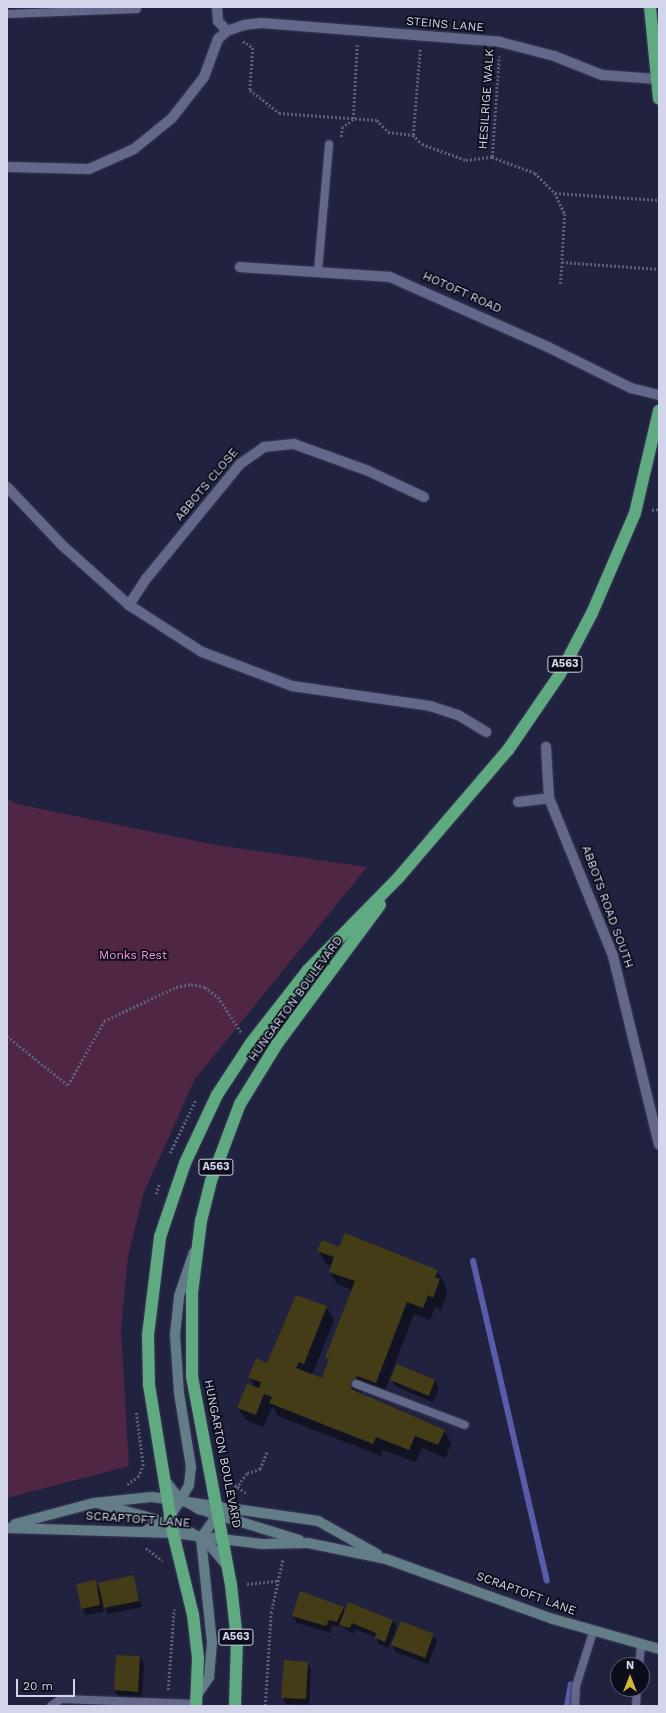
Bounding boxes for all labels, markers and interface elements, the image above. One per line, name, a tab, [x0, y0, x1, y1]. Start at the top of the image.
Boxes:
street label: STEINS LANE	[406, 14, 484, 36]
street label: HESILRIGE WALK	[476, 48, 498, 150]
street label: HOTOFT ROAD	[420, 269, 504, 317]
street label: ABBOTS CLOSE	[172, 446, 242, 524]
road number: A563	[547, 655, 583, 673]
street label: ABBOTS ROAD SOUTH	[578, 844, 636, 970]
street label: HUNGARTON BOULEVARD	[246, 934, 346, 1064]
park label: Monks Rest	[99, 949, 167, 963]
road number: A563	[198, 1158, 234, 1176]
street label: HUNGARTON BOULEVARD	[201, 1378, 243, 1530]
street label: SCRAPTOFT LANE	[85, 1509, 191, 1531]
street label: SCRAPTOFT LANE	[474, 1569, 578, 1619]
road number: A563	[218, 1628, 254, 1646]
north arrow	[610, 1657, 650, 1697]
text: N	[626, 1659, 634, 1672]
scale bar	[18, 1671, 77, 1697]
text: 20 m	[23, 1679, 53, 1693]

